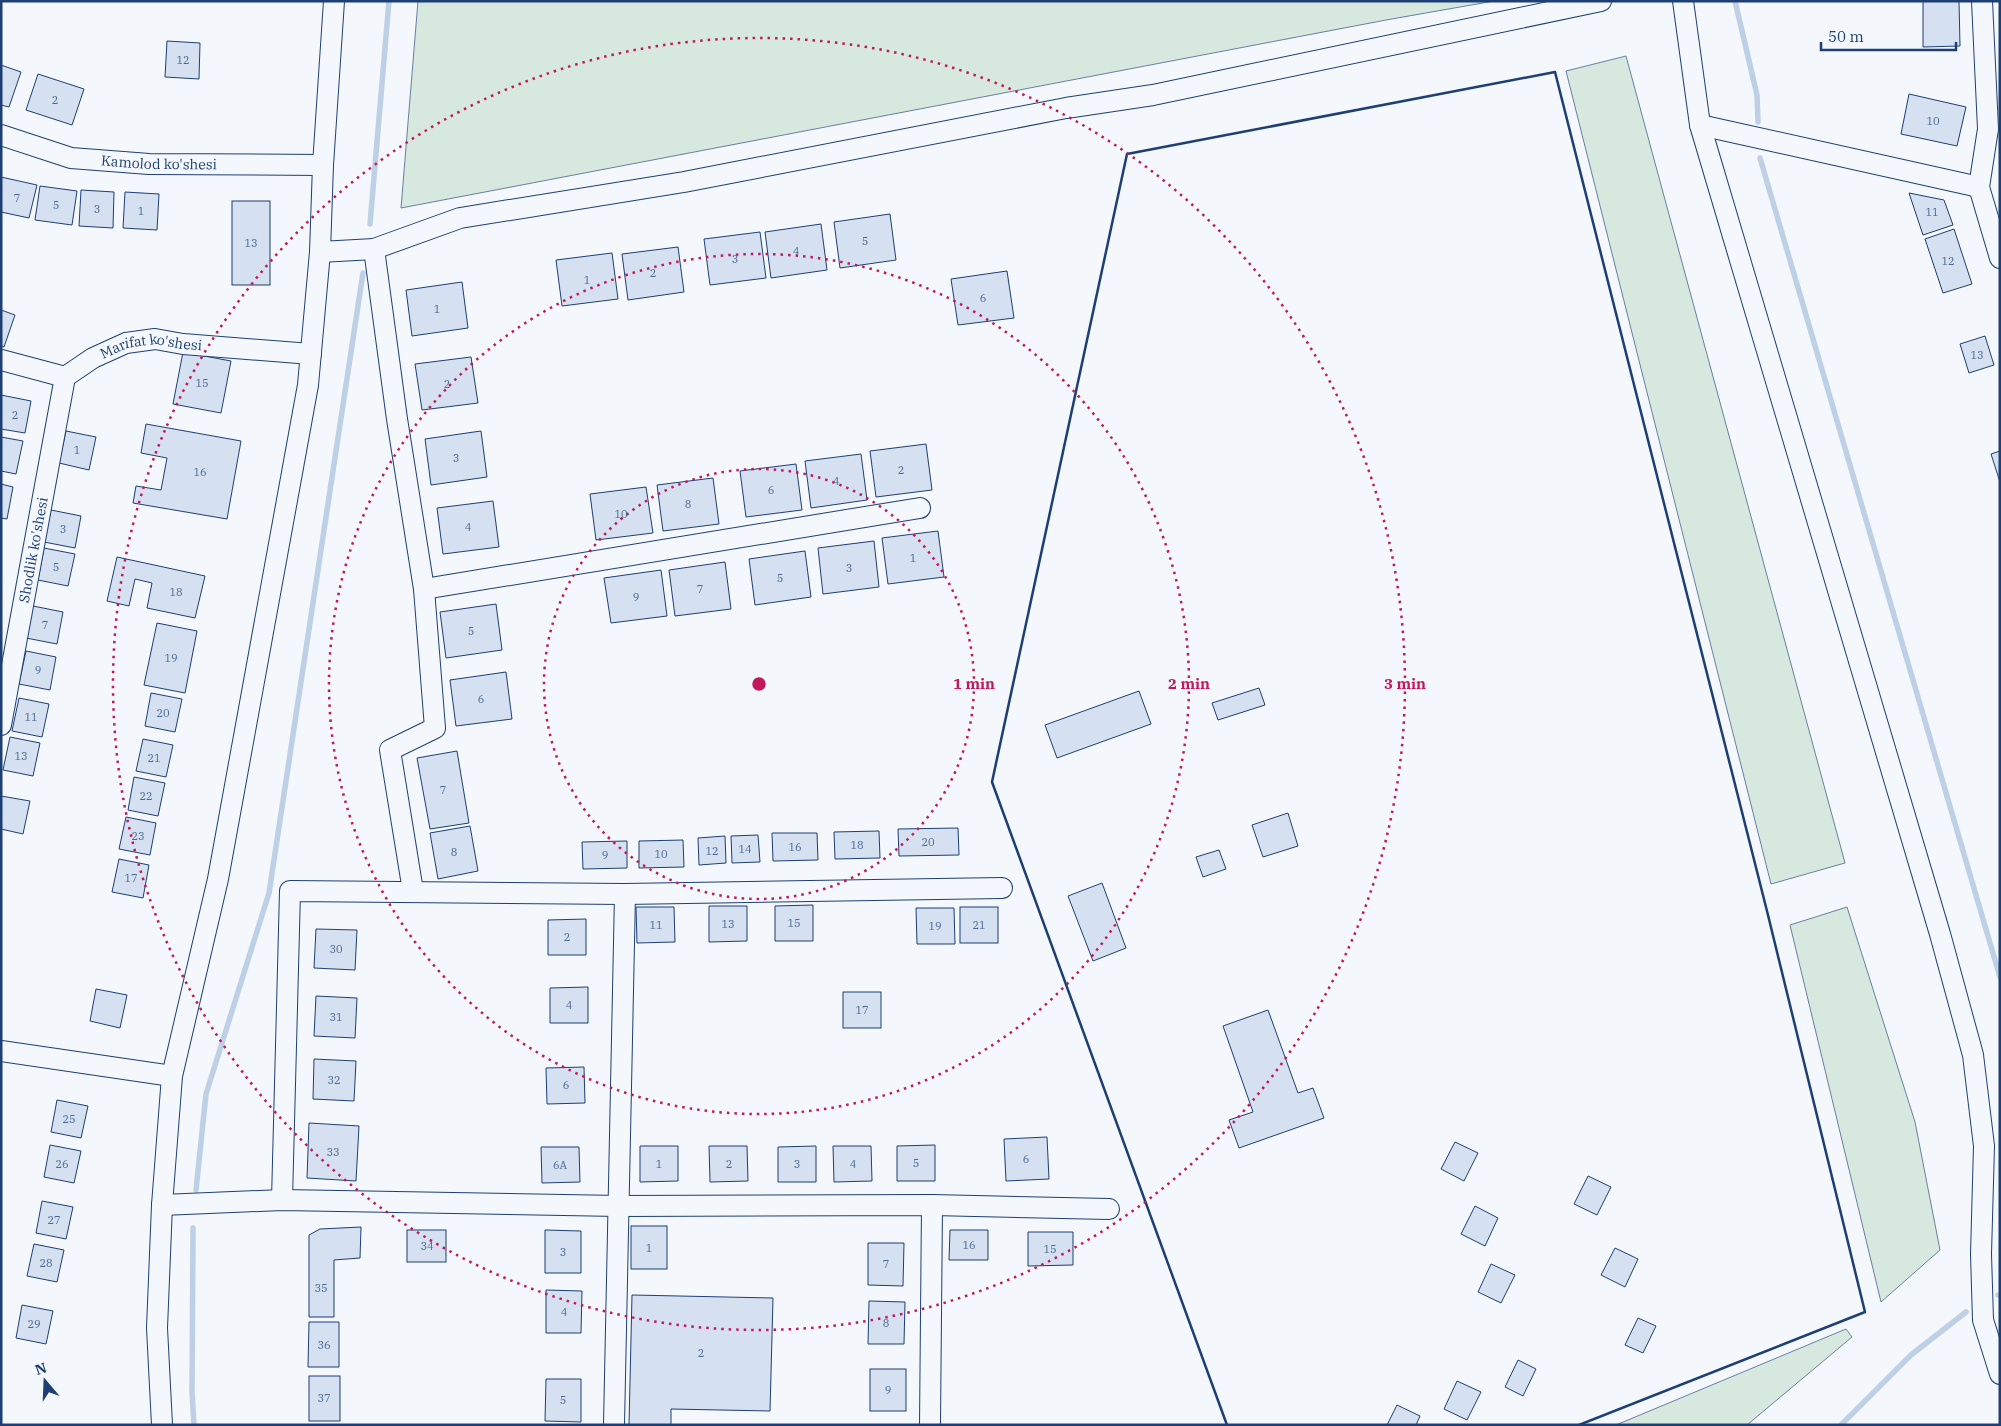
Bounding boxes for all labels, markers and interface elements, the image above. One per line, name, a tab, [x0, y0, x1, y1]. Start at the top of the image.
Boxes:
scale bar	[1821, 20, 1956, 52]
text: 50 m	[1828, 27, 1864, 46]
house number: 12	[176, 53, 190, 67]
house number: 2	[52, 93, 58, 107]
house number: 10	[1926, 114, 1940, 128]
street label: Kamolod ko'shesi	[101, 151, 217, 173]
house number: 7	[14, 191, 20, 205]
house number: 5	[53, 198, 59, 212]
house number: 3	[94, 202, 100, 216]
house number: 1	[138, 204, 144, 218]
house number: 11	[1925, 205, 1939, 219]
house number: 5	[862, 234, 868, 248]
house number: 13	[244, 236, 258, 250]
house number: 4	[793, 244, 800, 258]
house number: 3	[732, 252, 738, 266]
house number: 12	[1941, 254, 1955, 268]
house number: 2	[650, 266, 656, 280]
house number: 1	[584, 273, 590, 287]
house number: 6	[980, 291, 986, 305]
house number: 1	[434, 302, 440, 316]
street label: Marifat ko'shesi	[97, 330, 203, 363]
house number: 13	[1970, 348, 1984, 362]
house number: 15	[195, 376, 209, 390]
house number: 2	[444, 377, 450, 391]
house number: 2	[12, 408, 18, 422]
house number: 1	[74, 443, 80, 457]
house number: 3	[453, 451, 459, 465]
house number: 2	[898, 463, 904, 477]
house number: 16	[193, 465, 207, 479]
house number: 4	[833, 474, 840, 488]
house number: 6	[768, 483, 774, 497]
street label: Shodlik ko'shesi	[15, 496, 52, 604]
house number: 8	[685, 497, 691, 511]
house number: 10	[614, 507, 628, 521]
house number: 4	[465, 520, 472, 534]
house number: 3	[60, 522, 66, 536]
house number: 1	[910, 551, 916, 565]
house number: 5	[53, 560, 59, 574]
house number: 3	[846, 561, 852, 575]
house number: 5	[777, 571, 783, 585]
house number: 7	[697, 582, 703, 596]
house number: 18	[169, 585, 183, 599]
house number: 9	[633, 590, 639, 604]
house number: 7	[42, 618, 48, 632]
house number: 5	[468, 624, 474, 638]
house number: 19	[164, 651, 178, 665]
house number: 9	[35, 663, 41, 677]
text: 1 min	[953, 674, 995, 693]
text: 2 min	[1168, 674, 1210, 693]
text: 3 min	[1384, 674, 1426, 693]
centre of rings	[750, 675, 768, 693]
house number: 6	[478, 692, 484, 706]
house number: 20	[156, 706, 170, 720]
house number: 11	[24, 710, 38, 724]
house number: 13	[14, 749, 28, 763]
house number: 21	[147, 751, 161, 765]
house number: 7	[440, 783, 446, 797]
house number: 22	[139, 789, 153, 803]
house number: 23	[131, 829, 145, 843]
house number: 20	[921, 835, 935, 849]
house number: 18	[850, 838, 864, 852]
house number: 16	[788, 840, 802, 854]
house number: 14	[738, 842, 752, 856]
house number: 12	[705, 844, 719, 858]
house number: 8	[451, 845, 457, 859]
house number: 10	[654, 847, 668, 861]
house number: 9	[602, 848, 608, 862]
house number: 17	[124, 871, 138, 885]
house number: 15	[787, 916, 801, 930]
house number: 13	[721, 917, 735, 931]
house number: 11	[649, 918, 663, 932]
house number: 21	[972, 918, 986, 932]
house number: 19	[928, 919, 942, 933]
house number: 2	[564, 930, 570, 944]
house number: 30	[329, 942, 343, 956]
house number: 4	[566, 998, 573, 1012]
house number: 17	[855, 1003, 869, 1017]
house number: 31	[329, 1010, 343, 1024]
house number: 32	[327, 1073, 341, 1087]
house number: 6	[563, 1078, 569, 1092]
house number: 25	[62, 1112, 76, 1126]
house number: 33	[326, 1145, 340, 1159]
house number: 6	[1023, 1152, 1029, 1166]
house number: 5	[913, 1156, 919, 1170]
house number: 26	[55, 1157, 69, 1171]
house number: 1	[656, 1157, 662, 1171]
house number: 2	[726, 1157, 732, 1171]
house number: 3	[794, 1157, 800, 1171]
house number: 4	[850, 1157, 857, 1171]
house number: 6A	[553, 1158, 568, 1172]
house number: 27	[47, 1213, 61, 1227]
house number: 16	[962, 1238, 976, 1252]
house number: 34	[420, 1239, 434, 1253]
house number: 1	[646, 1241, 652, 1255]
house number: 15	[1043, 1242, 1057, 1256]
house number: 3	[560, 1245, 566, 1259]
house number: 28	[39, 1256, 53, 1270]
house number: 7	[883, 1257, 889, 1271]
house number: 35	[314, 1281, 328, 1295]
house number: 4	[561, 1305, 568, 1319]
house number: 8	[883, 1316, 889, 1330]
house number: 29	[27, 1317, 41, 1331]
house number: 36	[317, 1338, 331, 1352]
house number: 2	[698, 1346, 704, 1360]
north arrow	[20, 1356, 70, 1406]
text: N	[33, 1358, 49, 1379]
house number: 9	[885, 1383, 891, 1397]
house number: 37	[317, 1391, 331, 1405]
house number: 5	[560, 1393, 566, 1407]

